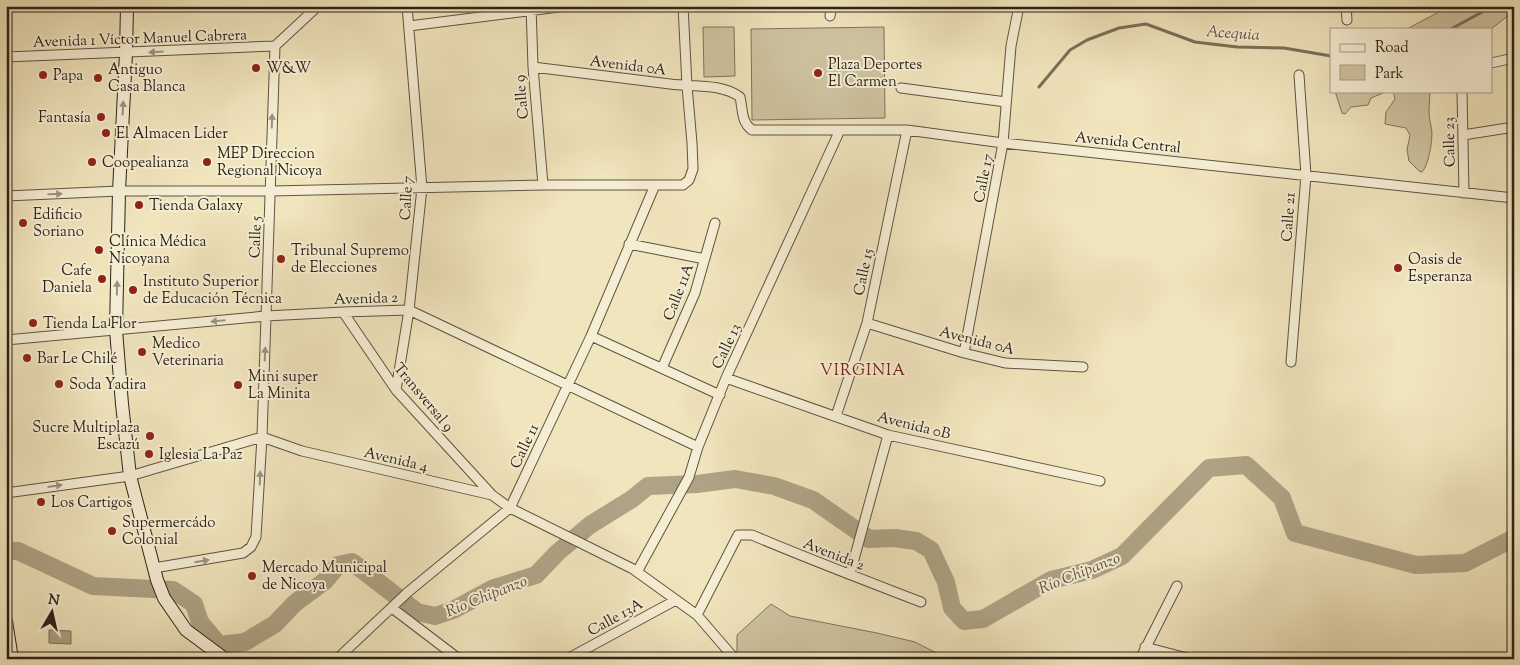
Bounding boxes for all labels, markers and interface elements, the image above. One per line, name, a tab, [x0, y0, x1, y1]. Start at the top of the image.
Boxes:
water label: Acequia	[1205, 21, 1261, 48]
street label: Avenida 1 Víctor Manuel Cabrera	[33, 25, 248, 54]
legend	[1330, 28, 1492, 92]
text: Road	[1375, 38, 1409, 59]
one-way arrow	[148, 48, 164, 56]
street label: Avenida 0A	[588, 51, 667, 82]
place label: Plaza Deportes El Carmen	[828, 55, 922, 93]
place label: W&W	[266, 59, 312, 80]
place label: Antiguo Casa Blanca	[108, 60, 186, 98]
marker: W&W	[250, 62, 262, 74]
text: Park	[1375, 64, 1404, 85]
place label: Papa	[53, 66, 83, 87]
marker: Plaza Deportes El Carmen	[812, 67, 824, 79]
marker: Papa	[37, 69, 49, 81]
marker: Antiguo Casa Blanca	[92, 72, 104, 84]
street label: Calle 9	[510, 74, 535, 120]
one-way arrow	[120, 100, 128, 116]
place label: Fantasía	[38, 108, 91, 129]
marker: Fantasía	[95, 111, 107, 123]
one-way arrow	[269, 113, 277, 129]
street label: Calle 23	[1440, 117, 1461, 167]
place label: El Almacen Lider	[116, 124, 228, 145]
marker: El Almacen Lider	[100, 127, 112, 139]
street label: Avenida Central	[1074, 127, 1182, 160]
place label: MEP Direccion Regional Nicoya	[217, 144, 322, 182]
street label: Calle 17	[969, 151, 1000, 205]
place label: Coopealianza	[102, 153, 189, 174]
marker: Coopealianza	[86, 156, 98, 168]
marker: MEP Direccion Regional Nicoya	[201, 156, 213, 168]
street label: Calle 7	[396, 175, 419, 221]
one-way arrow	[47, 189, 63, 197]
street label: Calle 21	[1277, 192, 1302, 242]
place label: Tienda Galaxy	[149, 196, 243, 217]
marker: Tienda Galaxy	[133, 199, 145, 211]
place label: Edificio Soriano	[33, 205, 84, 243]
street label: Calle 5	[245, 216, 268, 259]
marker: Edificio Soriano	[17, 217, 29, 229]
place label: Clínica Médica Nicoyana	[109, 232, 206, 270]
place label: Tribunal Supremo de Elecciones	[291, 241, 409, 279]
marker: Clínica Médica Nicoyana	[93, 244, 105, 256]
street label: Calle 15	[849, 247, 880, 298]
place label: Oasis de Esperanza	[1408, 250, 1472, 288]
marker: Tribunal Supremo de Elecciones	[275, 253, 287, 265]
place label: Cafe Daniela	[42, 261, 92, 299]
street label: Calle 11A	[659, 261, 700, 324]
marker: Oasis de Esperanza	[1392, 262, 1404, 274]
place label: Instituto Superior de Educación Técnica	[143, 272, 282, 310]
marker: Cafe Daniela	[96, 273, 108, 285]
one-way arrow	[113, 280, 121, 296]
marker: Instituto Superior de Educación Técnica	[127, 284, 139, 296]
street label: Avenida 2	[333, 288, 399, 311]
place label: Tienda La Flor	[43, 314, 137, 335]
marker: Tienda La Flor	[27, 317, 39, 329]
one-way arrow	[209, 317, 225, 325]
street label: Calle 13	[708, 320, 747, 373]
street label: Avenida 0A	[937, 322, 1016, 361]
place label: Medico Veterinaria	[152, 334, 224, 372]
one-way arrow	[261, 345, 269, 361]
marker: Medico Veterinaria	[136, 346, 148, 358]
place label: Bar Le Chilé	[37, 349, 117, 370]
marker: Bar Le Chilé	[21, 352, 33, 364]
street label: Transversal 9	[388, 359, 458, 437]
district label: VIRGINIA	[820, 360, 906, 383]
place label: Mini super La Minita	[248, 367, 318, 405]
place label: Soda Yadira	[69, 375, 146, 396]
marker: Soda Yadira	[53, 378, 65, 390]
marker: Mini super La Minita	[232, 379, 244, 391]
street label: Avenida 0B	[875, 407, 953, 446]
place label: Sucre Multiplaza Escazú	[32, 418, 140, 456]
street label: Calle 11	[506, 421, 545, 473]
marker: Sucre Multiplaza Escazú	[144, 430, 156, 442]
street label: Avenida 4	[362, 443, 430, 478]
place label: Iglesia La Paz	[159, 445, 243, 466]
marker: Iglesia La Paz	[143, 448, 155, 460]
one-way arrow	[257, 469, 265, 485]
one-way arrow	[47, 482, 63, 490]
place label: Los Cartigos	[51, 493, 132, 514]
marker: Los Cartigos	[35, 496, 47, 508]
place label: Supermercádo Colonial	[122, 513, 215, 551]
marker: Supermercádo Colonial	[106, 525, 118, 537]
street label: Avenida 2	[800, 534, 867, 577]
water label: Río Chipanzo	[1036, 548, 1124, 601]
one-way arrow	[194, 556, 210, 564]
place label: Mercado Municipal de Nicoya	[262, 558, 387, 596]
marker: Mercado Municipal de Nicoya	[246, 570, 258, 582]
water label: Río Chipanzo	[443, 571, 531, 624]
north arrow	[28, 588, 78, 638]
text: N	[47, 590, 61, 612]
street label: Calle 13A	[584, 594, 647, 642]

